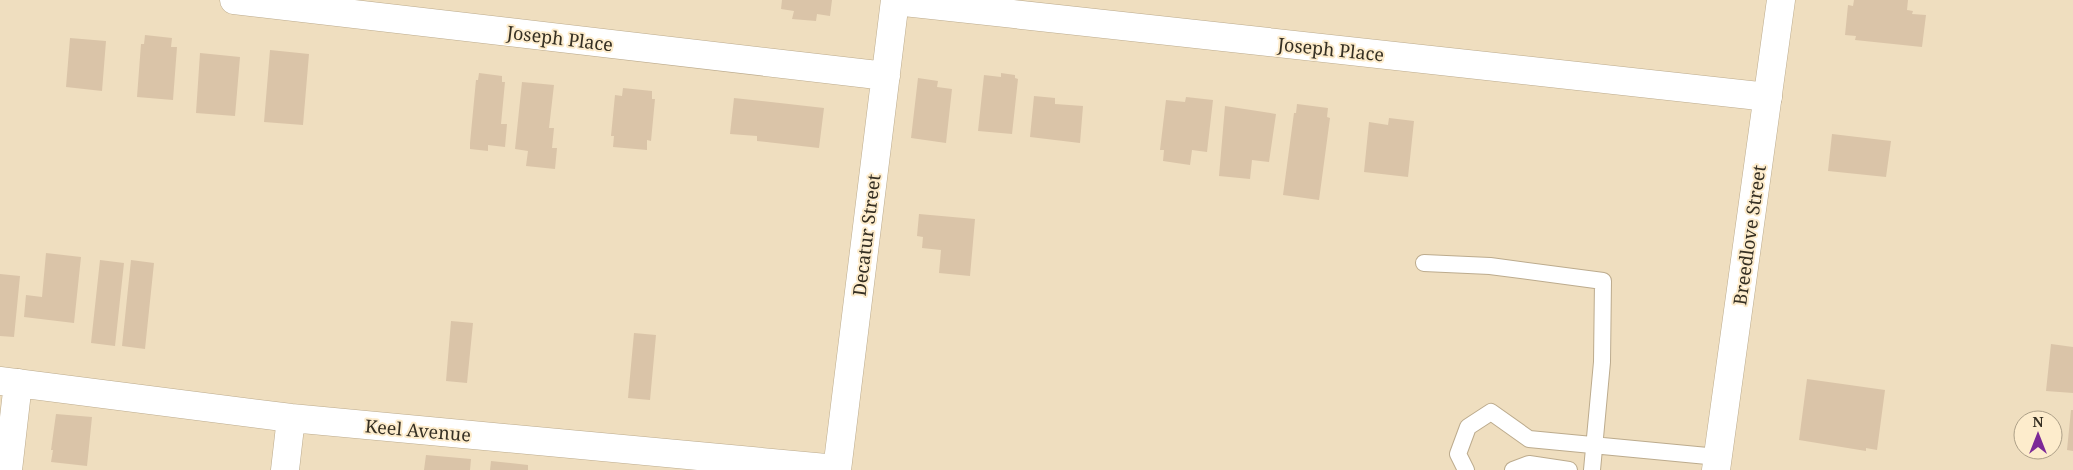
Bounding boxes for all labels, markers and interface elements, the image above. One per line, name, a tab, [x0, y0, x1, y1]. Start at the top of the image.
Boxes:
street label: Joseph Place	[505, 19, 614, 56]
street label: Joseph Place	[1276, 31, 1385, 67]
street label: Breedlove Street	[1727, 163, 1771, 307]
street label: Decatur Street	[847, 173, 885, 297]
north arrow	[2013, 410, 2063, 460]
text: N	[2032, 412, 2044, 431]
street label: Keel Avenue	[364, 413, 472, 447]

